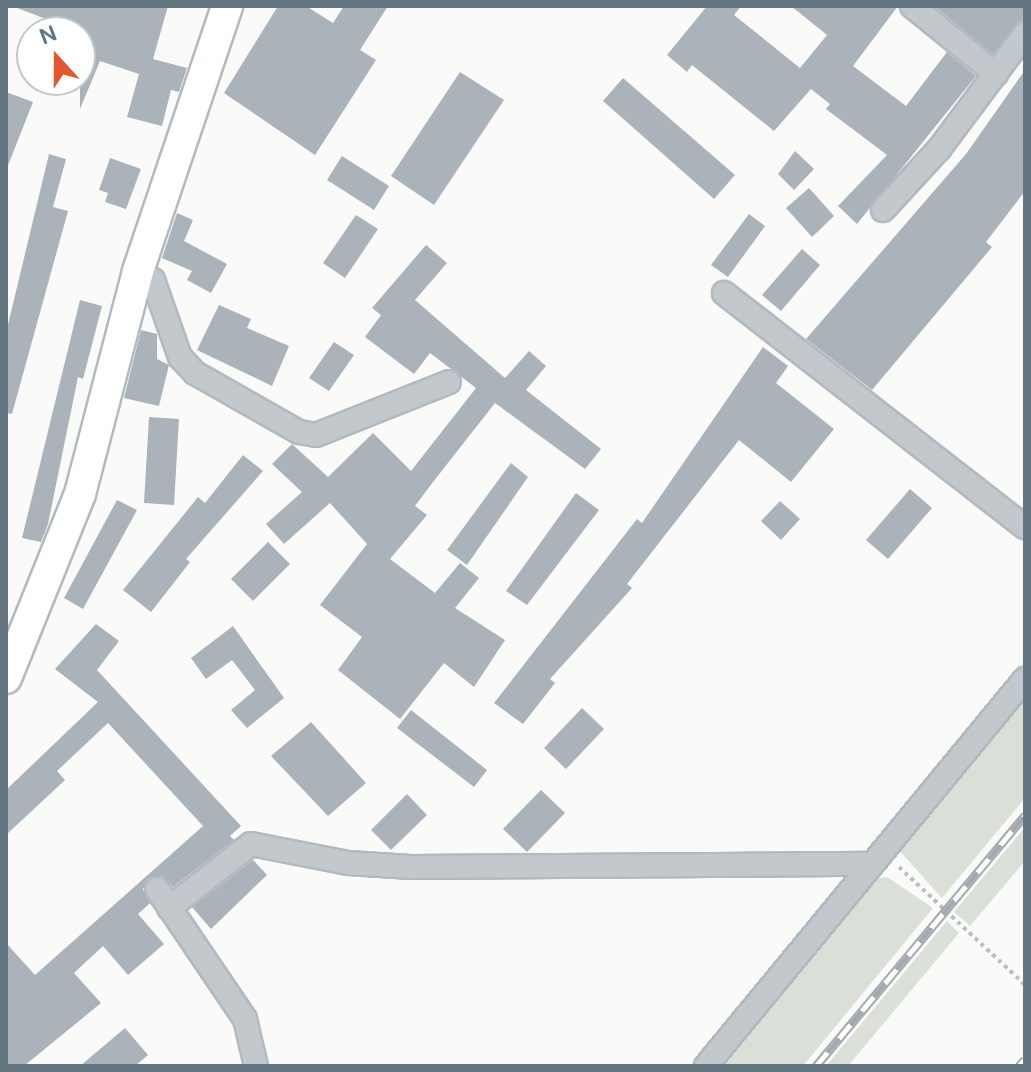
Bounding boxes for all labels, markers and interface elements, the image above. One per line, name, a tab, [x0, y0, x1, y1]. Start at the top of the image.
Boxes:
north arrow	[16, 16, 96, 96]
text: N	[35, 19, 61, 51]

